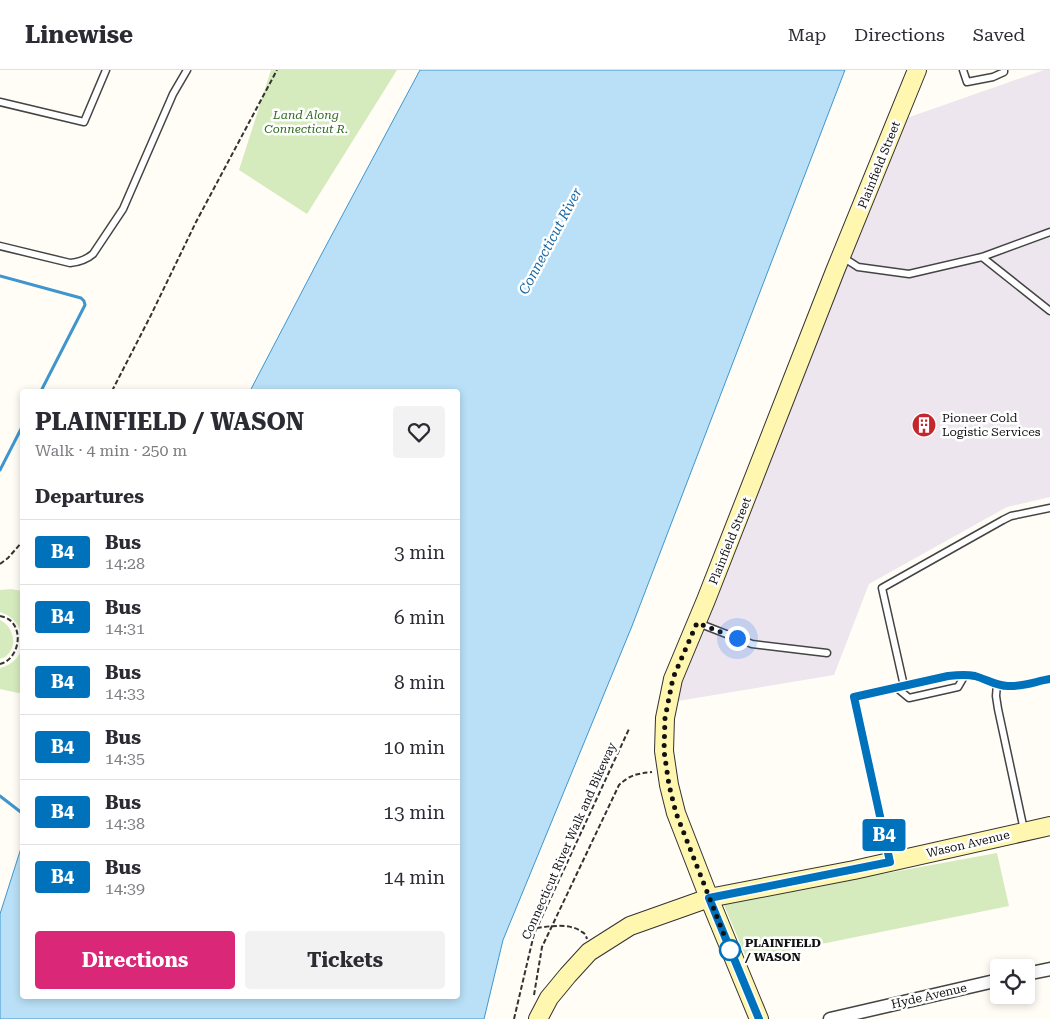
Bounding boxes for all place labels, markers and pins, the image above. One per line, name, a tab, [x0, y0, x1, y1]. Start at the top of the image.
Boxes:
place label: Pioneer Cold Logistic Services	[942, 411, 1041, 439]
building icon: Pioneer Cold Logistic Services	[911, 412, 937, 438]
place label: PLAINFIELD / WASON	[744, 936, 821, 964]
marker: PLAINFIELD / WASON	[719, 939, 741, 961]

